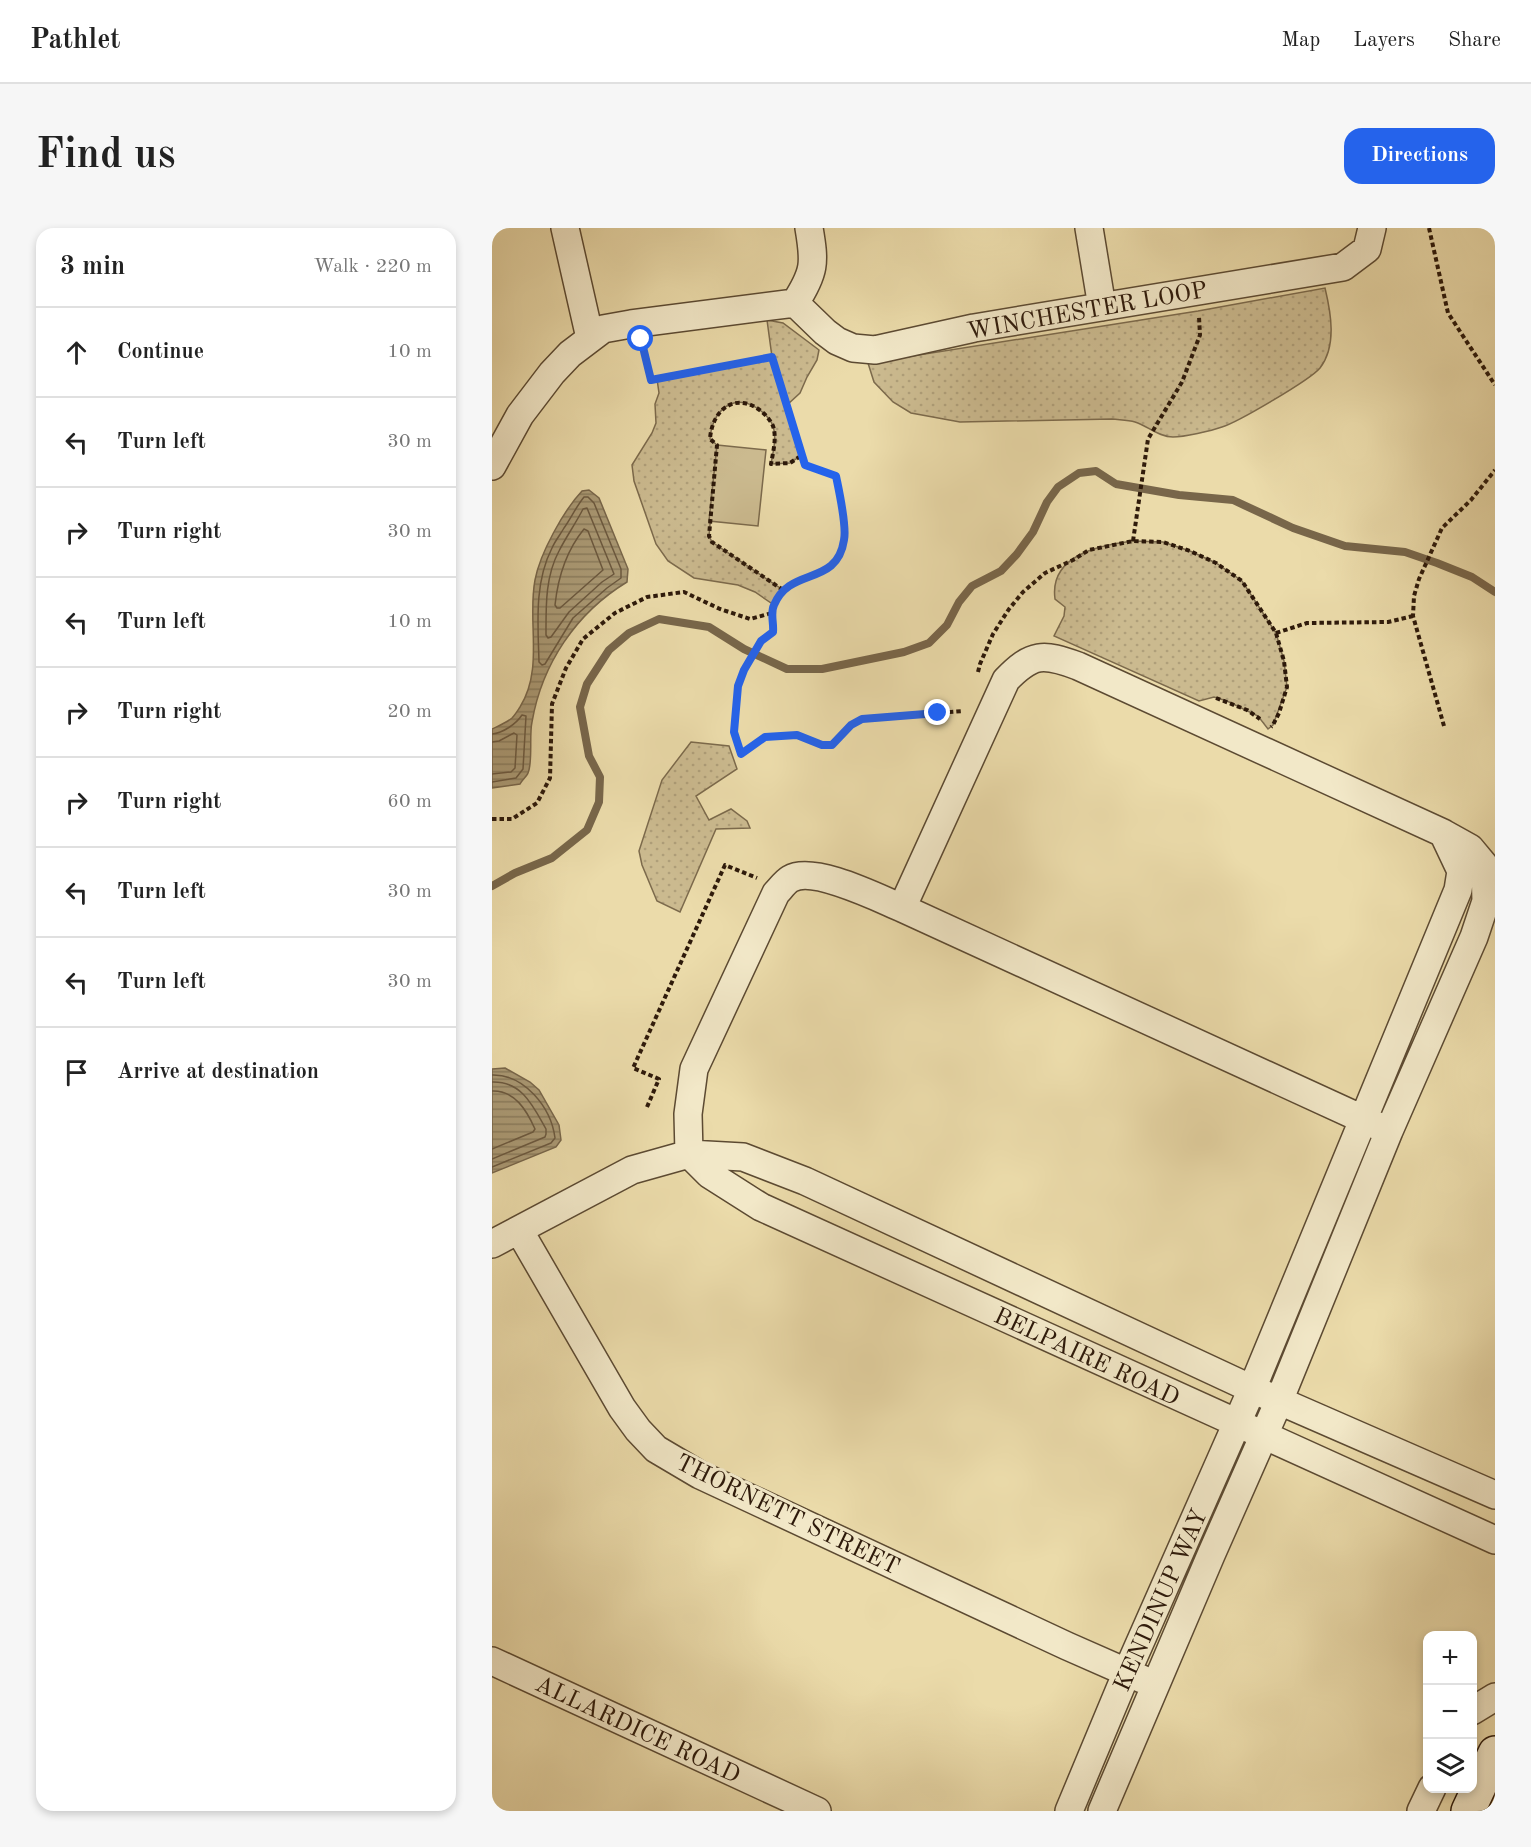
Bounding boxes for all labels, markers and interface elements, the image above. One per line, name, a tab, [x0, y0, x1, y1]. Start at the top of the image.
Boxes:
text: Pathlet	[30, 27, 121, 55]
text: Map	[1281, 30, 1320, 51]
text: Layers	[1353, 30, 1415, 51]
text: Share	[1448, 30, 1501, 51]
button: Directions	[1344, 128, 1495, 184]
text: Find us	[36, 135, 175, 177]
text: 3 min	[60, 254, 125, 280]
text: Walk · 220 m	[313, 257, 432, 277]
street label: WINCHESTER LOOP	[965, 279, 1209, 345]
route start	[627, 325, 653, 351]
icon: ahead	[60, 336, 93, 369]
text: Continue	[117, 341, 204, 363]
text: 10 m	[387, 342, 432, 362]
icon: left	[60, 426, 93, 459]
text: Turn left	[117, 431, 206, 453]
text: 30 m	[387, 432, 432, 452]
icon: right	[60, 516, 93, 549]
text: Turn right	[117, 521, 221, 543]
text: 30 m	[387, 522, 432, 542]
icon: left	[60, 606, 93, 639]
text: Turn left	[117, 611, 206, 633]
text: 10 m	[387, 612, 432, 632]
icon: right	[60, 696, 93, 729]
route end	[924, 699, 950, 725]
text: Turn right	[117, 701, 221, 723]
text: 20 m	[387, 702, 432, 722]
icon: right	[60, 786, 93, 819]
text: Turn right	[117, 791, 221, 813]
text: 60 m	[387, 792, 432, 812]
icon: left	[60, 876, 93, 909]
text: Turn left	[117, 881, 206, 903]
text: 30 m	[387, 882, 432, 902]
icon: left	[60, 966, 93, 999]
text: Turn left	[117, 971, 206, 993]
text: 30 m	[387, 972, 432, 992]
icon: arrive	[60, 1056, 93, 1089]
text: Arrive at destination	[117, 1061, 319, 1083]
street label: BELPAIRE ROAD	[990, 1304, 1183, 1411]
street label: THORNETT STREET	[672, 1451, 903, 1580]
street label: KENDINUP WAY	[1111, 1506, 1213, 1696]
map controls	[1423, 1631, 1477, 1793]
button: +	[1423, 1631, 1477, 1685]
street label: ALLARDICE ROAD	[531, 1673, 743, 1789]
button: −	[1423, 1685, 1477, 1739]
button: layers	[1423, 1739, 1477, 1793]

